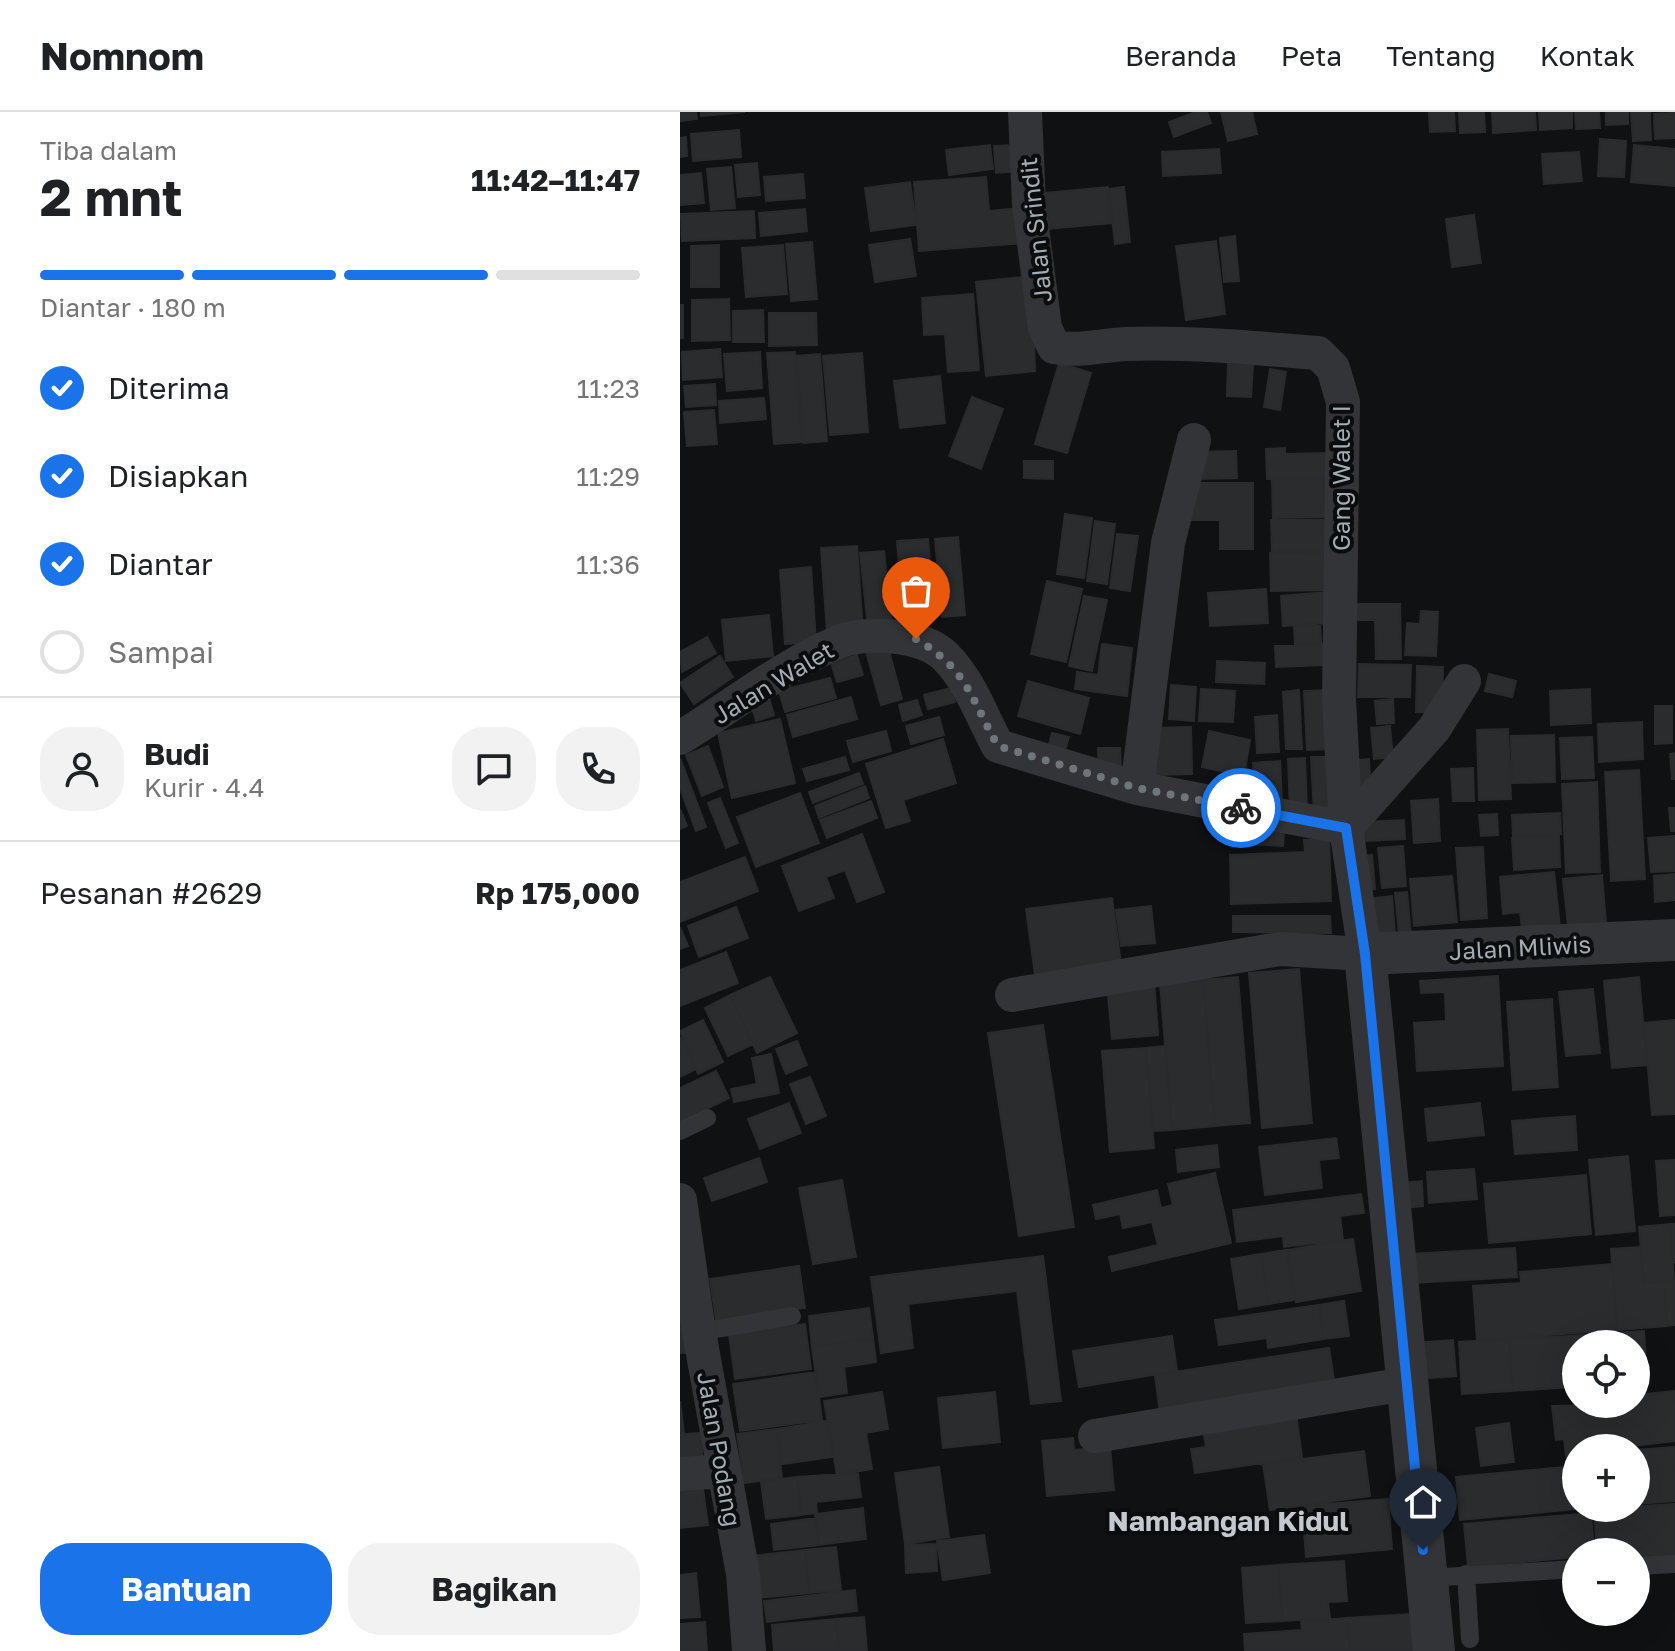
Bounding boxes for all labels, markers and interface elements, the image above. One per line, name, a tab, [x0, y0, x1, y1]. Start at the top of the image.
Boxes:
text: Nomnom	[40, 33, 204, 78]
text: Beranda	[1125, 39, 1237, 72]
text: Peta	[1281, 39, 1342, 72]
text: Tentang	[1386, 39, 1496, 72]
text: Kontak	[1540, 39, 1635, 72]
text: Tiba dalam	[40, 135, 177, 166]
street label: Jalan Srindit	[1013, 156, 1057, 304]
text: 11:42–11:47	[471, 162, 640, 198]
text: 2 mnt	[40, 165, 182, 227]
text: Diantar · 180 m	[40, 292, 226, 323]
icon: check	[40, 366, 84, 410]
text: Diterima	[108, 370, 230, 406]
text: 11:23	[577, 373, 640, 404]
street label: Gang Walet I	[1326, 405, 1355, 551]
icon: check	[40, 454, 84, 498]
text: Disiapkan	[108, 458, 248, 494]
text: 11:29	[576, 461, 640, 492]
icon: check	[40, 542, 84, 586]
text: Diantar	[108, 546, 213, 582]
text: 11:36	[576, 549, 640, 580]
pin	[882, 557, 950, 639]
icon: bag	[894, 569, 938, 613]
text: Sampai	[108, 634, 214, 670]
street label: Jalan Walet	[707, 635, 839, 729]
button: person	[40, 727, 124, 811]
button: chat	[452, 727, 536, 811]
button: phone	[556, 727, 640, 811]
text: Budi	[144, 736, 210, 772]
courier	[1201, 768, 1281, 848]
text: Kurir · 4.4	[144, 772, 265, 803]
icon: bike	[1219, 786, 1263, 830]
text: Pesanan #2629	[40, 875, 262, 911]
text: Rp 175,000	[475, 875, 640, 911]
street label: Jalan Mliwis	[1448, 929, 1592, 965]
map controls	[1562, 1330, 1650, 1626]
button: locate	[1562, 1330, 1650, 1418]
street label: Jalan Podang	[692, 1369, 748, 1529]
button: +	[1562, 1434, 1650, 1522]
pin	[1389, 1468, 1457, 1550]
icon: home	[1401, 1480, 1445, 1524]
district label: Nambangan Kidul	[1107, 1504, 1349, 1537]
button: −	[1562, 1538, 1650, 1626]
button: Bantuan	[40, 1543, 332, 1635]
button: Bagikan	[348, 1543, 640, 1635]

